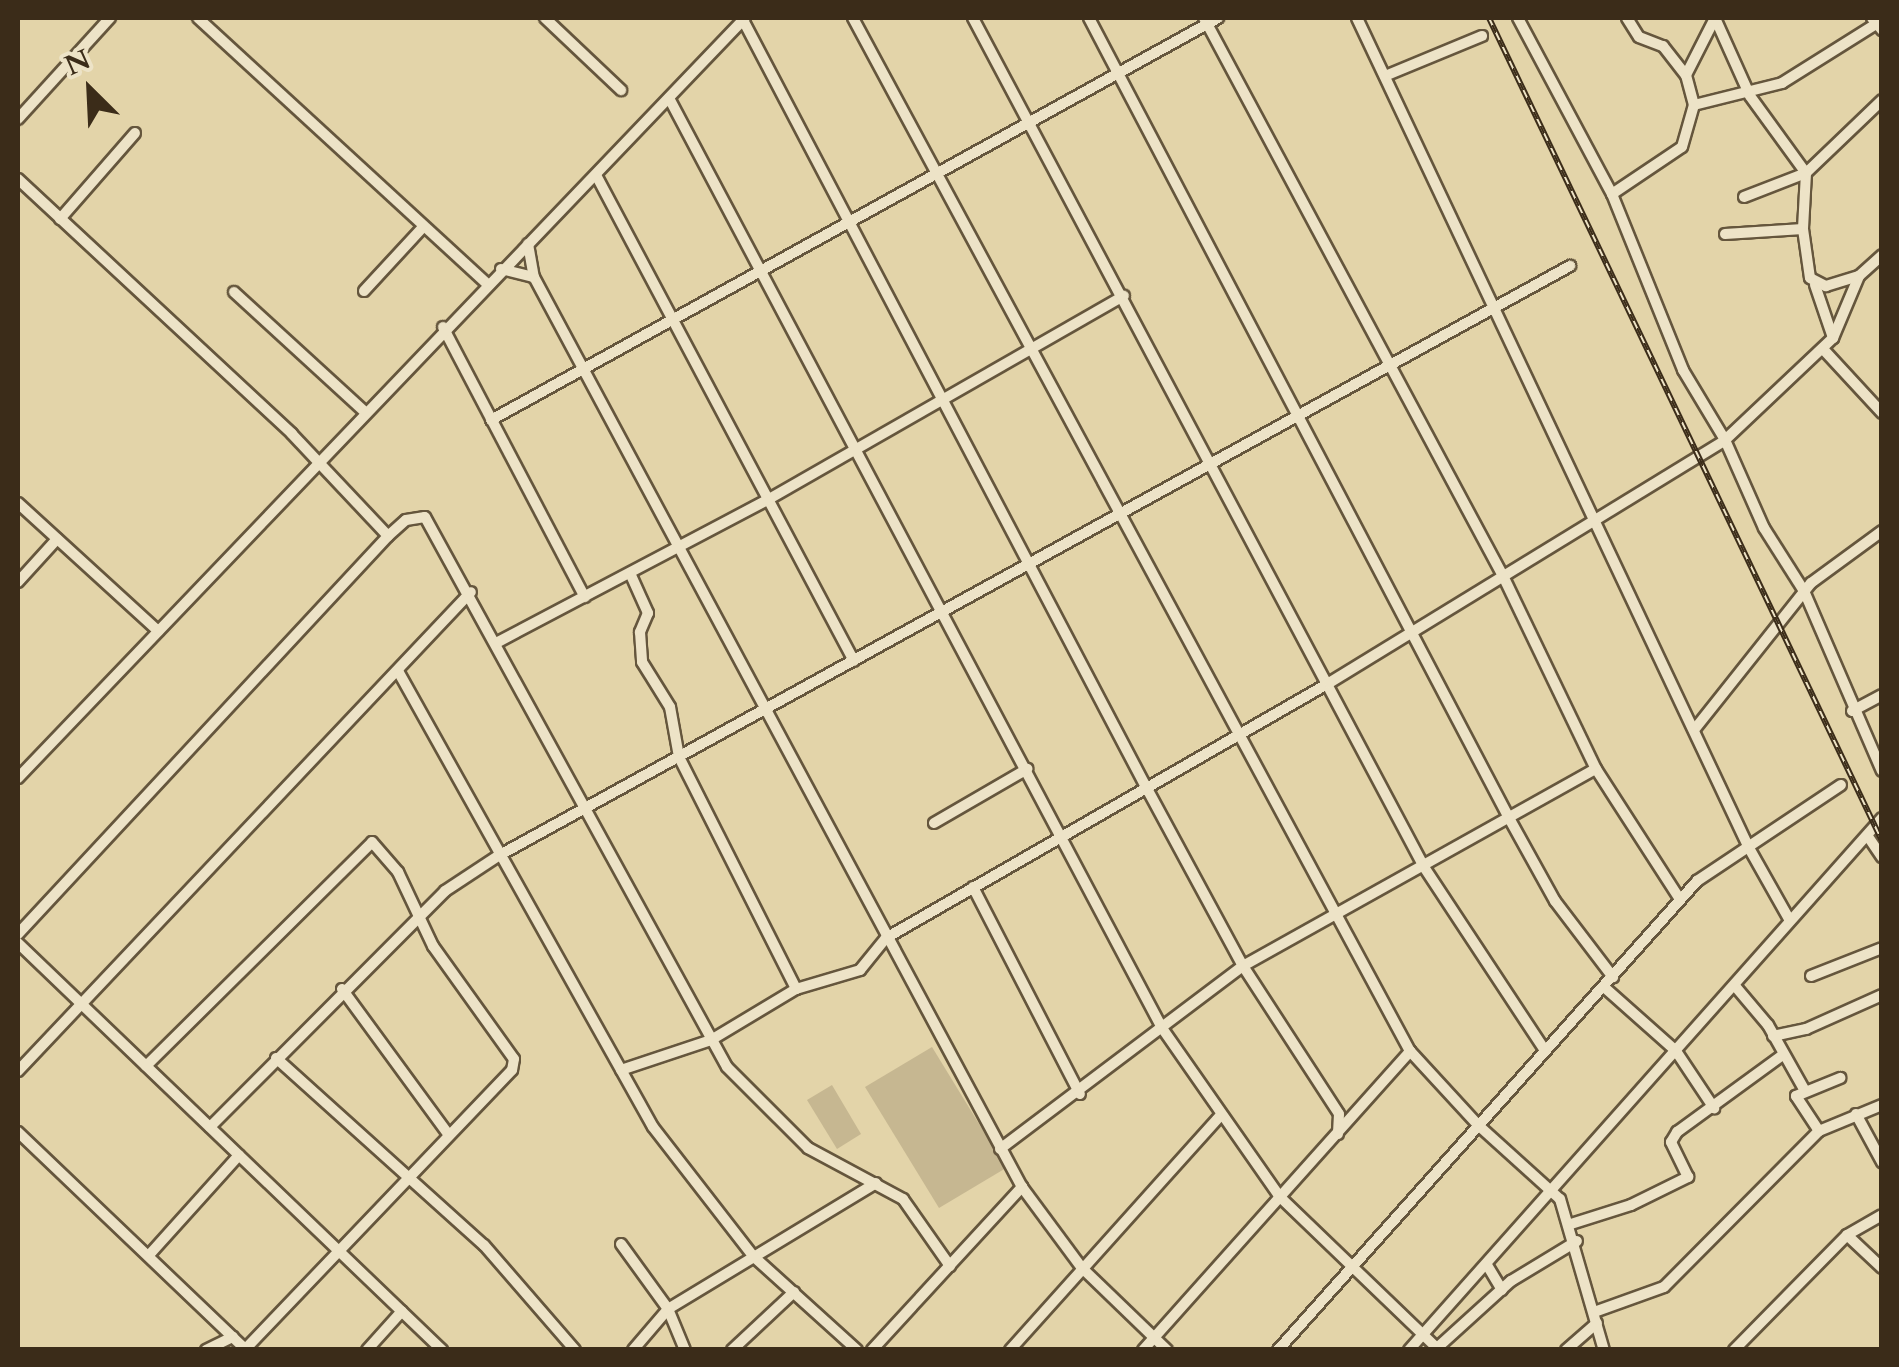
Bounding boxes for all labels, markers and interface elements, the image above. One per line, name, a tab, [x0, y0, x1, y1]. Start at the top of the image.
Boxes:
north arrow	[40, 40, 140, 140]
text: N	[59, 40, 97, 85]

